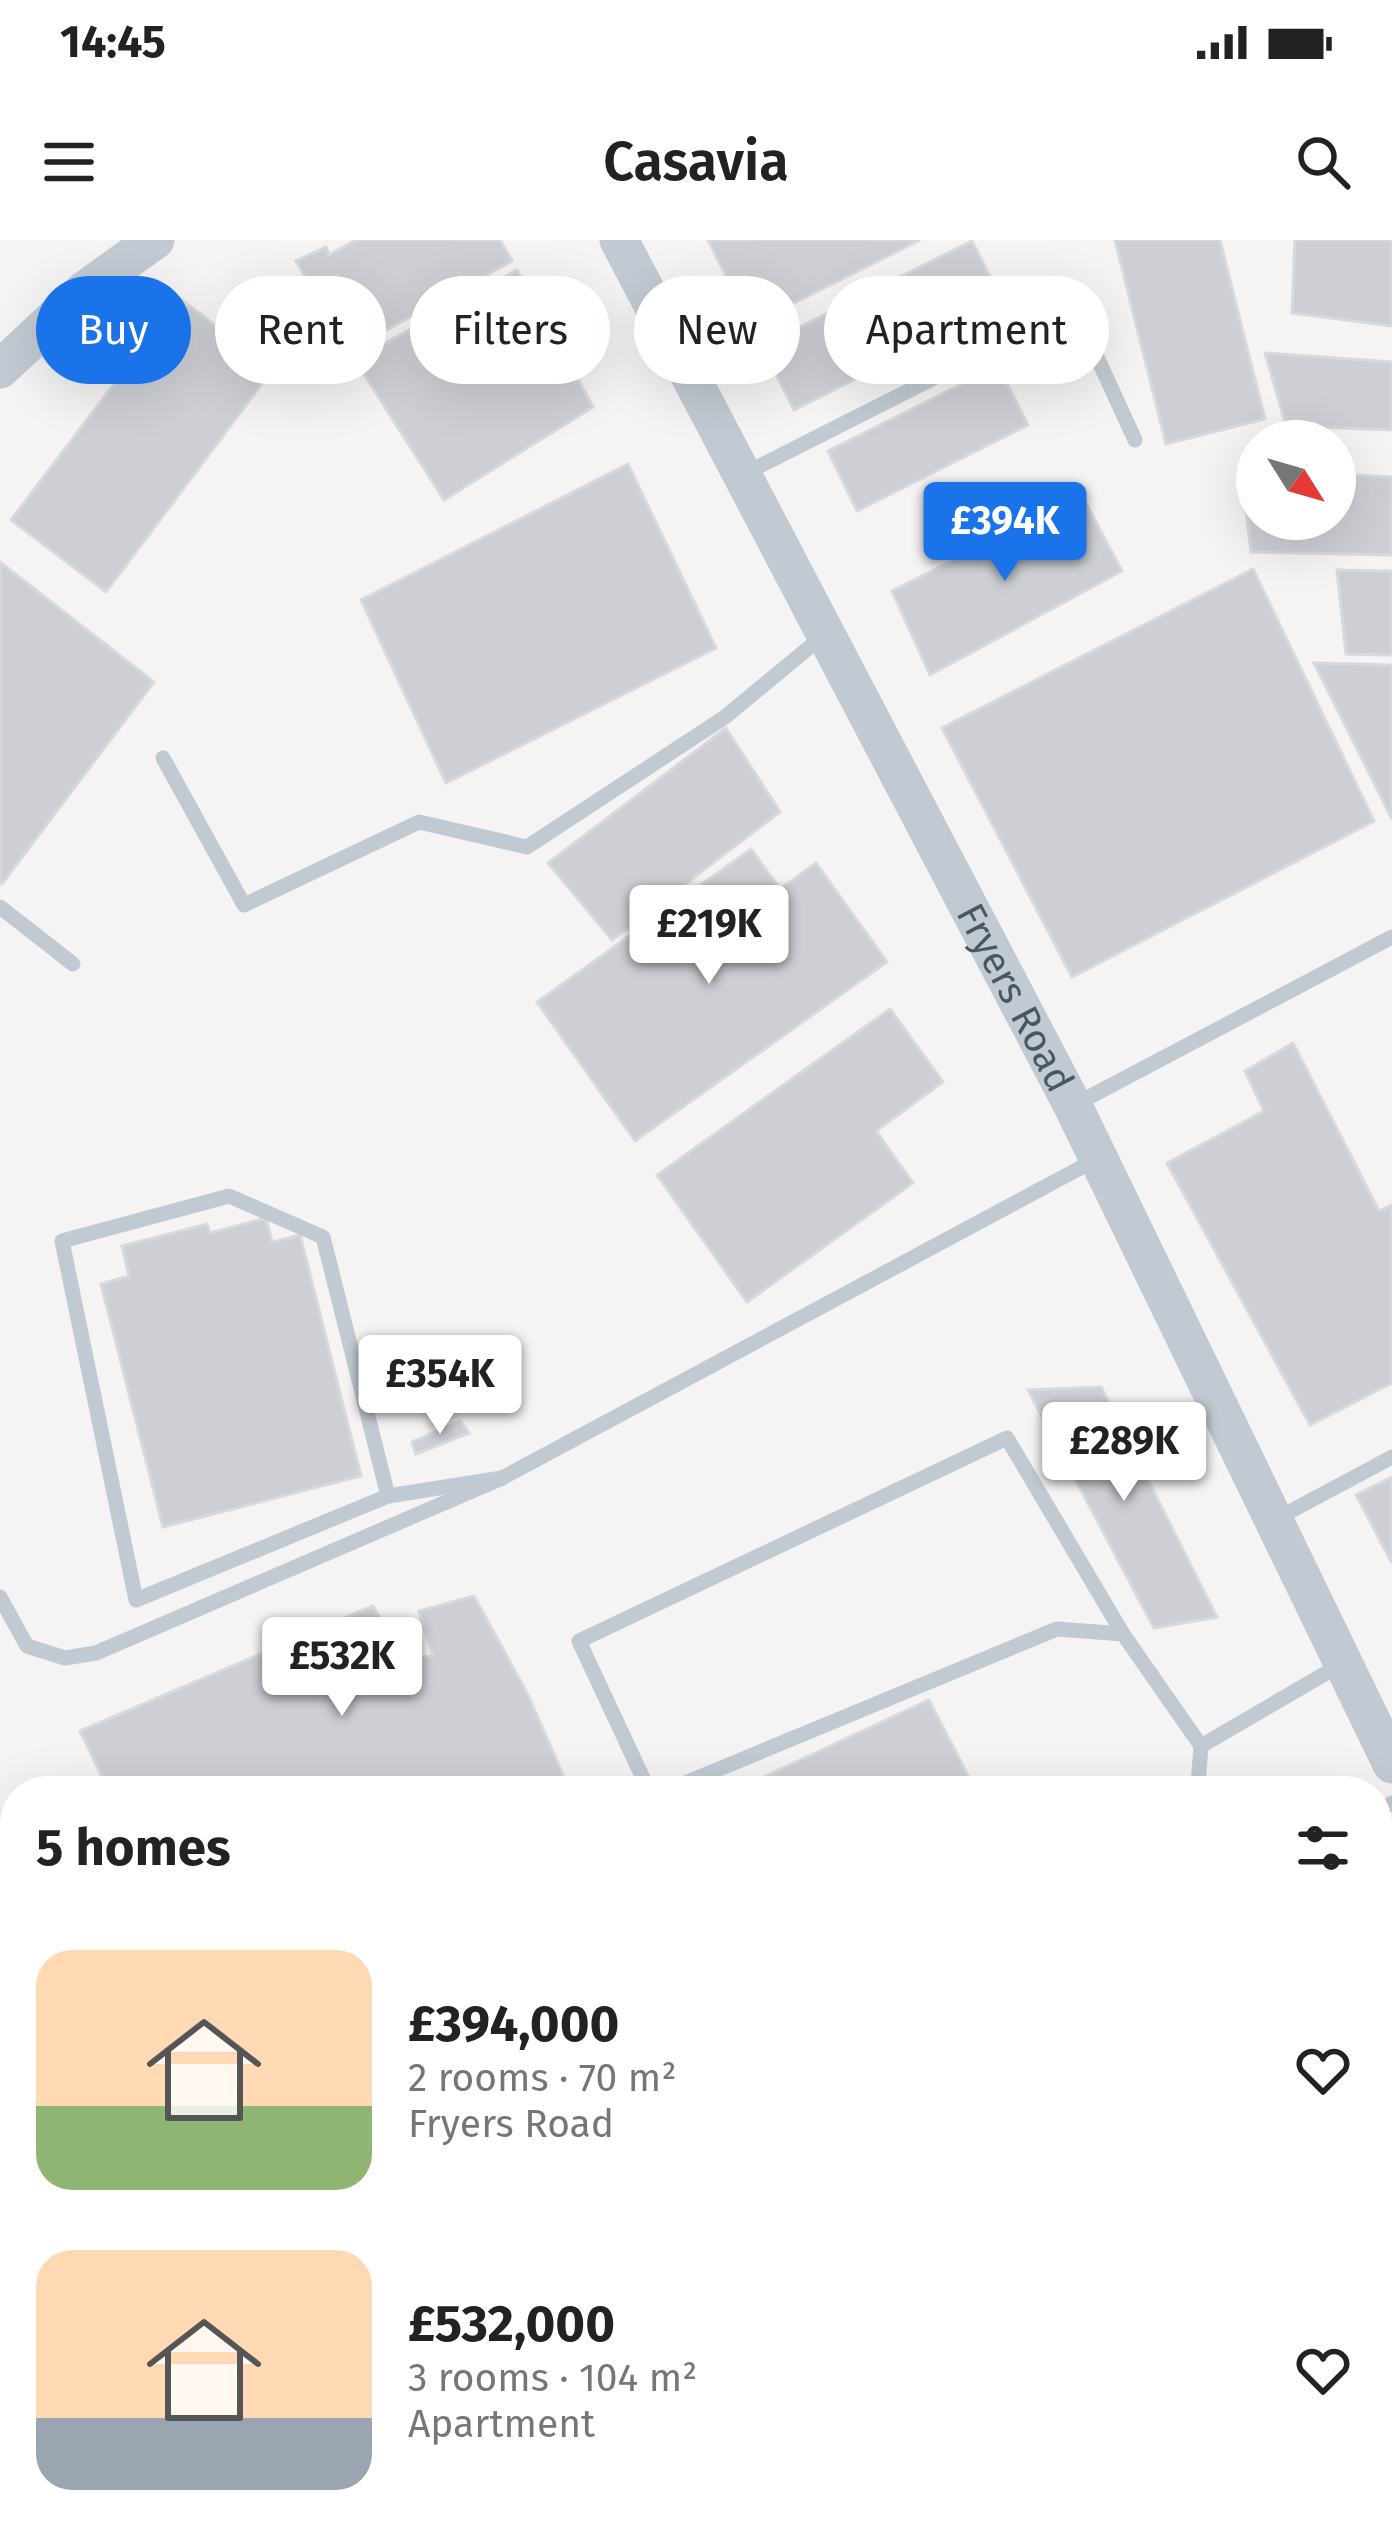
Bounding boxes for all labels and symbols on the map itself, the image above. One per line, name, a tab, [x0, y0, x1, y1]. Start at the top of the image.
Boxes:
north arrow	[1236, 420, 1356, 540]
pin: £394K	[921, 482, 1089, 584]
pin: £219K	[625, 885, 793, 987]
street label: Fryers Road	[947, 896, 1083, 1100]
pin: £354K	[356, 1335, 524, 1437]
pin: £289K	[1040, 1402, 1208, 1504]
pin: £532K	[258, 1617, 426, 1719]

